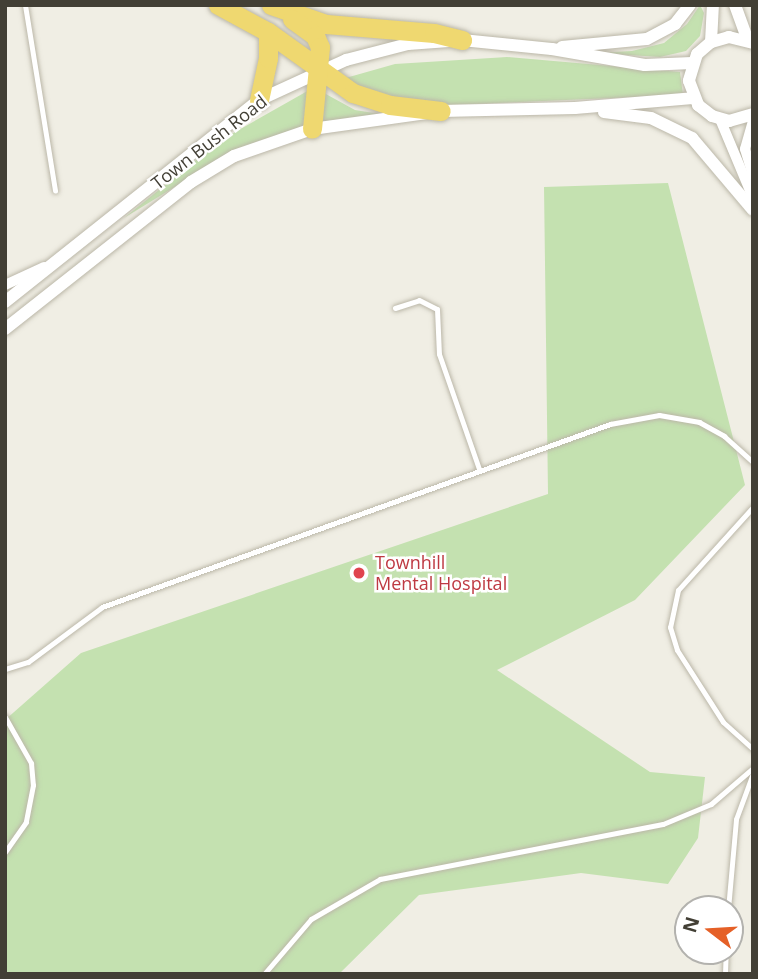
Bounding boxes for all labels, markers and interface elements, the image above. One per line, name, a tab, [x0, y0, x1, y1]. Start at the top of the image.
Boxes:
street label: Town Bush Road	[147, 90, 271, 194]
place label: Townhill Mental Hospital	[375, 552, 507, 594]
marker: Townhill Mental Hospital	[349, 563, 369, 583]
north arrow	[674, 895, 744, 965]
text: N	[676, 913, 706, 936]

